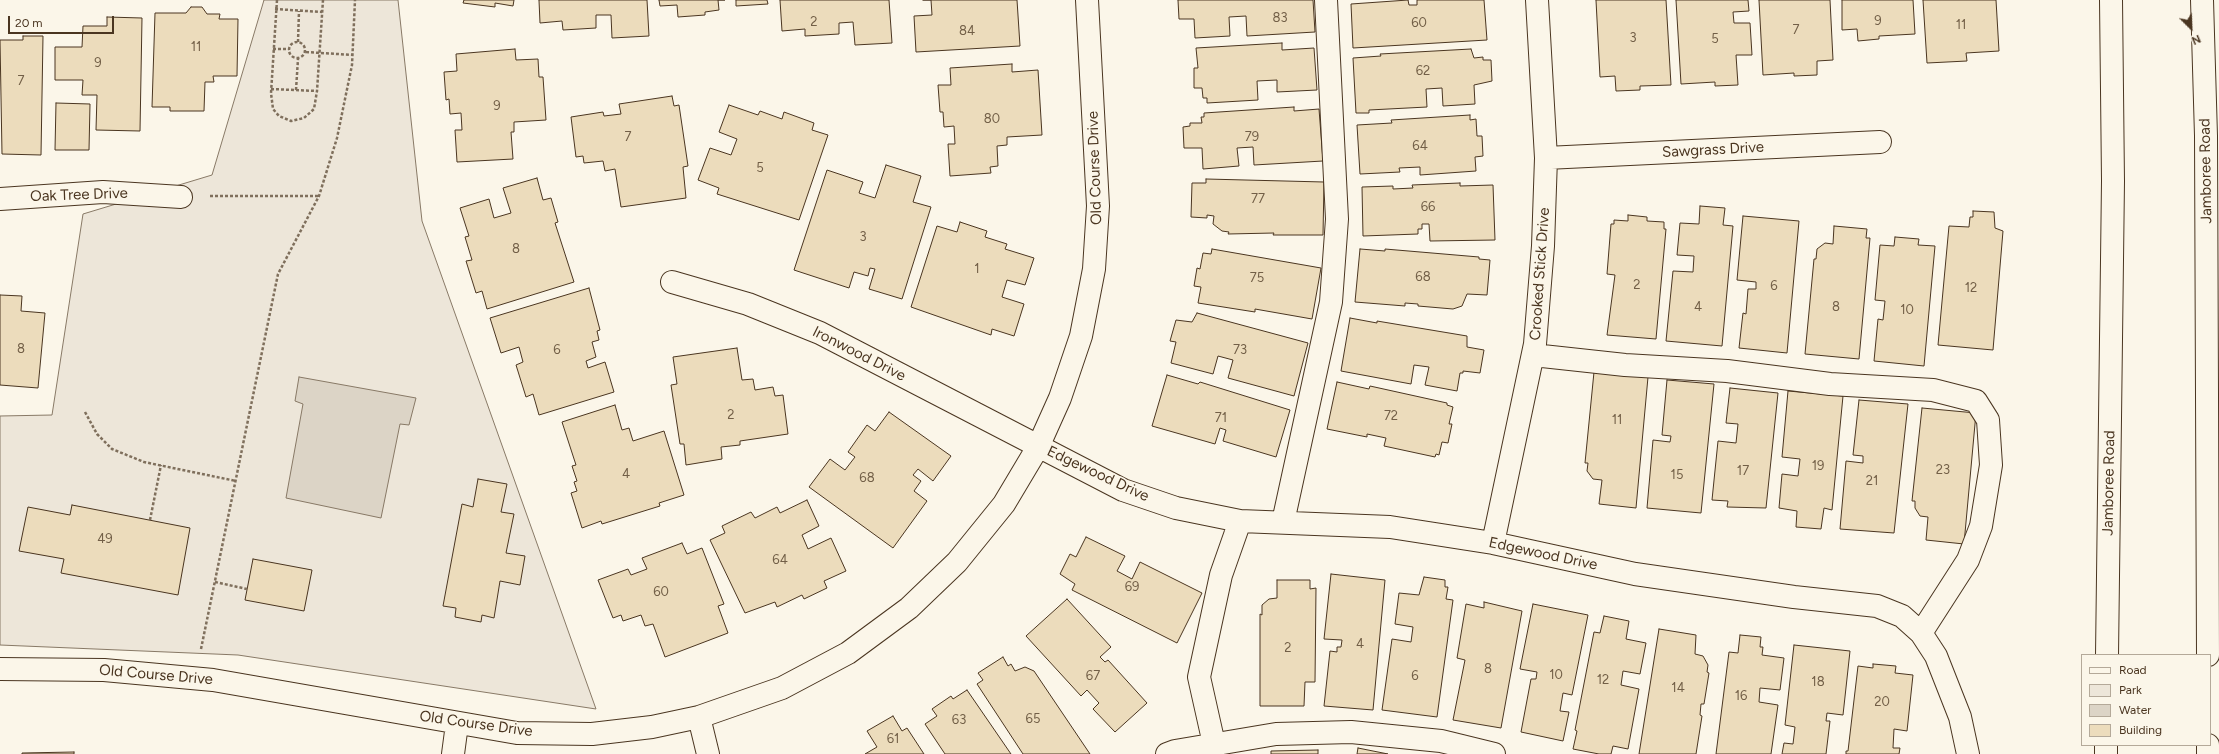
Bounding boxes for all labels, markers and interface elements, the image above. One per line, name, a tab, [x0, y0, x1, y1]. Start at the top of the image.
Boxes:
scale bar	[10, 8, 116, 34]
north arrow	[2171, 8, 2211, 48]
house number: 83	[1272, 10, 1288, 26]
house number: 9	[1874, 13, 1882, 29]
house number: 2	[810, 14, 818, 30]
house number: 60	[1411, 15, 1427, 31]
text: 20 m	[15, 16, 43, 30]
house number: 11	[1956, 17, 1966, 33]
house number: 7	[1793, 22, 1799, 38]
house number: 84	[959, 23, 975, 39]
house number: 3	[1629, 30, 1637, 46]
house number: 5	[1711, 31, 1719, 47]
text: N	[2190, 32, 2203, 47]
house number: 11	[191, 39, 201, 55]
house number: 9	[94, 55, 102, 71]
house number: 62	[1416, 63, 1430, 79]
house number: 7	[18, 73, 24, 89]
house number: 9	[493, 98, 501, 114]
house number: 80	[984, 111, 1000, 127]
street label: Old Course Drive	[1084, 111, 1106, 225]
street label: Jamboree Road	[2196, 118, 2216, 224]
house number: 7	[625, 129, 631, 145]
house number: 79	[1245, 129, 1259, 145]
house number: 64	[1412, 138, 1428, 154]
street label: Sawgrass Drive	[1661, 138, 1765, 162]
house number: 5	[756, 160, 764, 176]
street label: Oak Tree Drive	[30, 184, 128, 206]
house number: 77	[1251, 191, 1265, 207]
house number: 66	[1421, 199, 1435, 215]
street label: Crooked Stick Drive	[1526, 207, 1554, 341]
house number: 3	[859, 229, 867, 245]
house number: 8	[512, 241, 520, 257]
house number: 1	[974, 261, 980, 277]
house number: 68	[1415, 269, 1431, 285]
house number: 75	[1250, 270, 1264, 286]
house number: 2	[1633, 277, 1641, 293]
house number: 6	[1770, 278, 1778, 294]
house number: 12	[1965, 280, 1977, 296]
house number: 4	[1694, 299, 1702, 315]
house number: 8	[1832, 299, 1840, 315]
house number: 10	[1900, 302, 1914, 318]
street label: Ironwood Drive	[809, 323, 909, 385]
house number: 8	[17, 341, 25, 357]
house number: 6	[553, 342, 561, 358]
house number: 73	[1233, 342, 1247, 358]
house number: 2	[727, 407, 735, 423]
house number: 72	[1384, 408, 1398, 424]
house number: 71	[1215, 410, 1227, 426]
house number: 11	[1612, 412, 1622, 428]
street label: Jamboree Road	[2099, 430, 2119, 536]
street label: Edgewood Drive	[1044, 442, 1152, 506]
house number: 19	[1812, 458, 1824, 474]
house number: 23	[1936, 462, 1950, 478]
house number: 17	[1737, 463, 1749, 479]
house number: 4	[622, 466, 630, 482]
house number: 15	[1671, 467, 1683, 483]
house number: 68	[859, 470, 875, 486]
house number: 21	[1866, 473, 1878, 489]
house number: 49	[97, 531, 113, 547]
street label: Edgewood Drive	[1487, 534, 1599, 574]
house number: 64	[772, 552, 788, 568]
house number: 69	[1125, 579, 1139, 595]
house number: 60	[653, 584, 669, 600]
house number: 4	[1356, 636, 1364, 652]
house number: 2	[1284, 640, 1292, 656]
legend	[2081, 654, 2211, 746]
street label: Old Course Drive	[98, 661, 214, 689]
house number: 8	[1484, 661, 1492, 677]
text: Road	[2119, 663, 2147, 677]
house number: 10	[1549, 667, 1563, 683]
house number: 67	[1086, 668, 1100, 684]
house number: 6	[1411, 668, 1419, 684]
house number: 12	[1597, 672, 1609, 688]
house number: 18	[1811, 674, 1825, 690]
house number: 14	[1671, 680, 1685, 696]
text: Park	[2119, 683, 2142, 697]
house number: 16	[1735, 688, 1747, 704]
house number: 20	[1874, 694, 1890, 710]
text: Water	[2119, 703, 2151, 717]
street label: Old Course Drive	[418, 707, 534, 741]
house number: 65	[1026, 711, 1040, 727]
house number: 63	[952, 712, 966, 728]
text: Building	[2119, 723, 2162, 737]
house number: 61	[887, 731, 899, 747]

